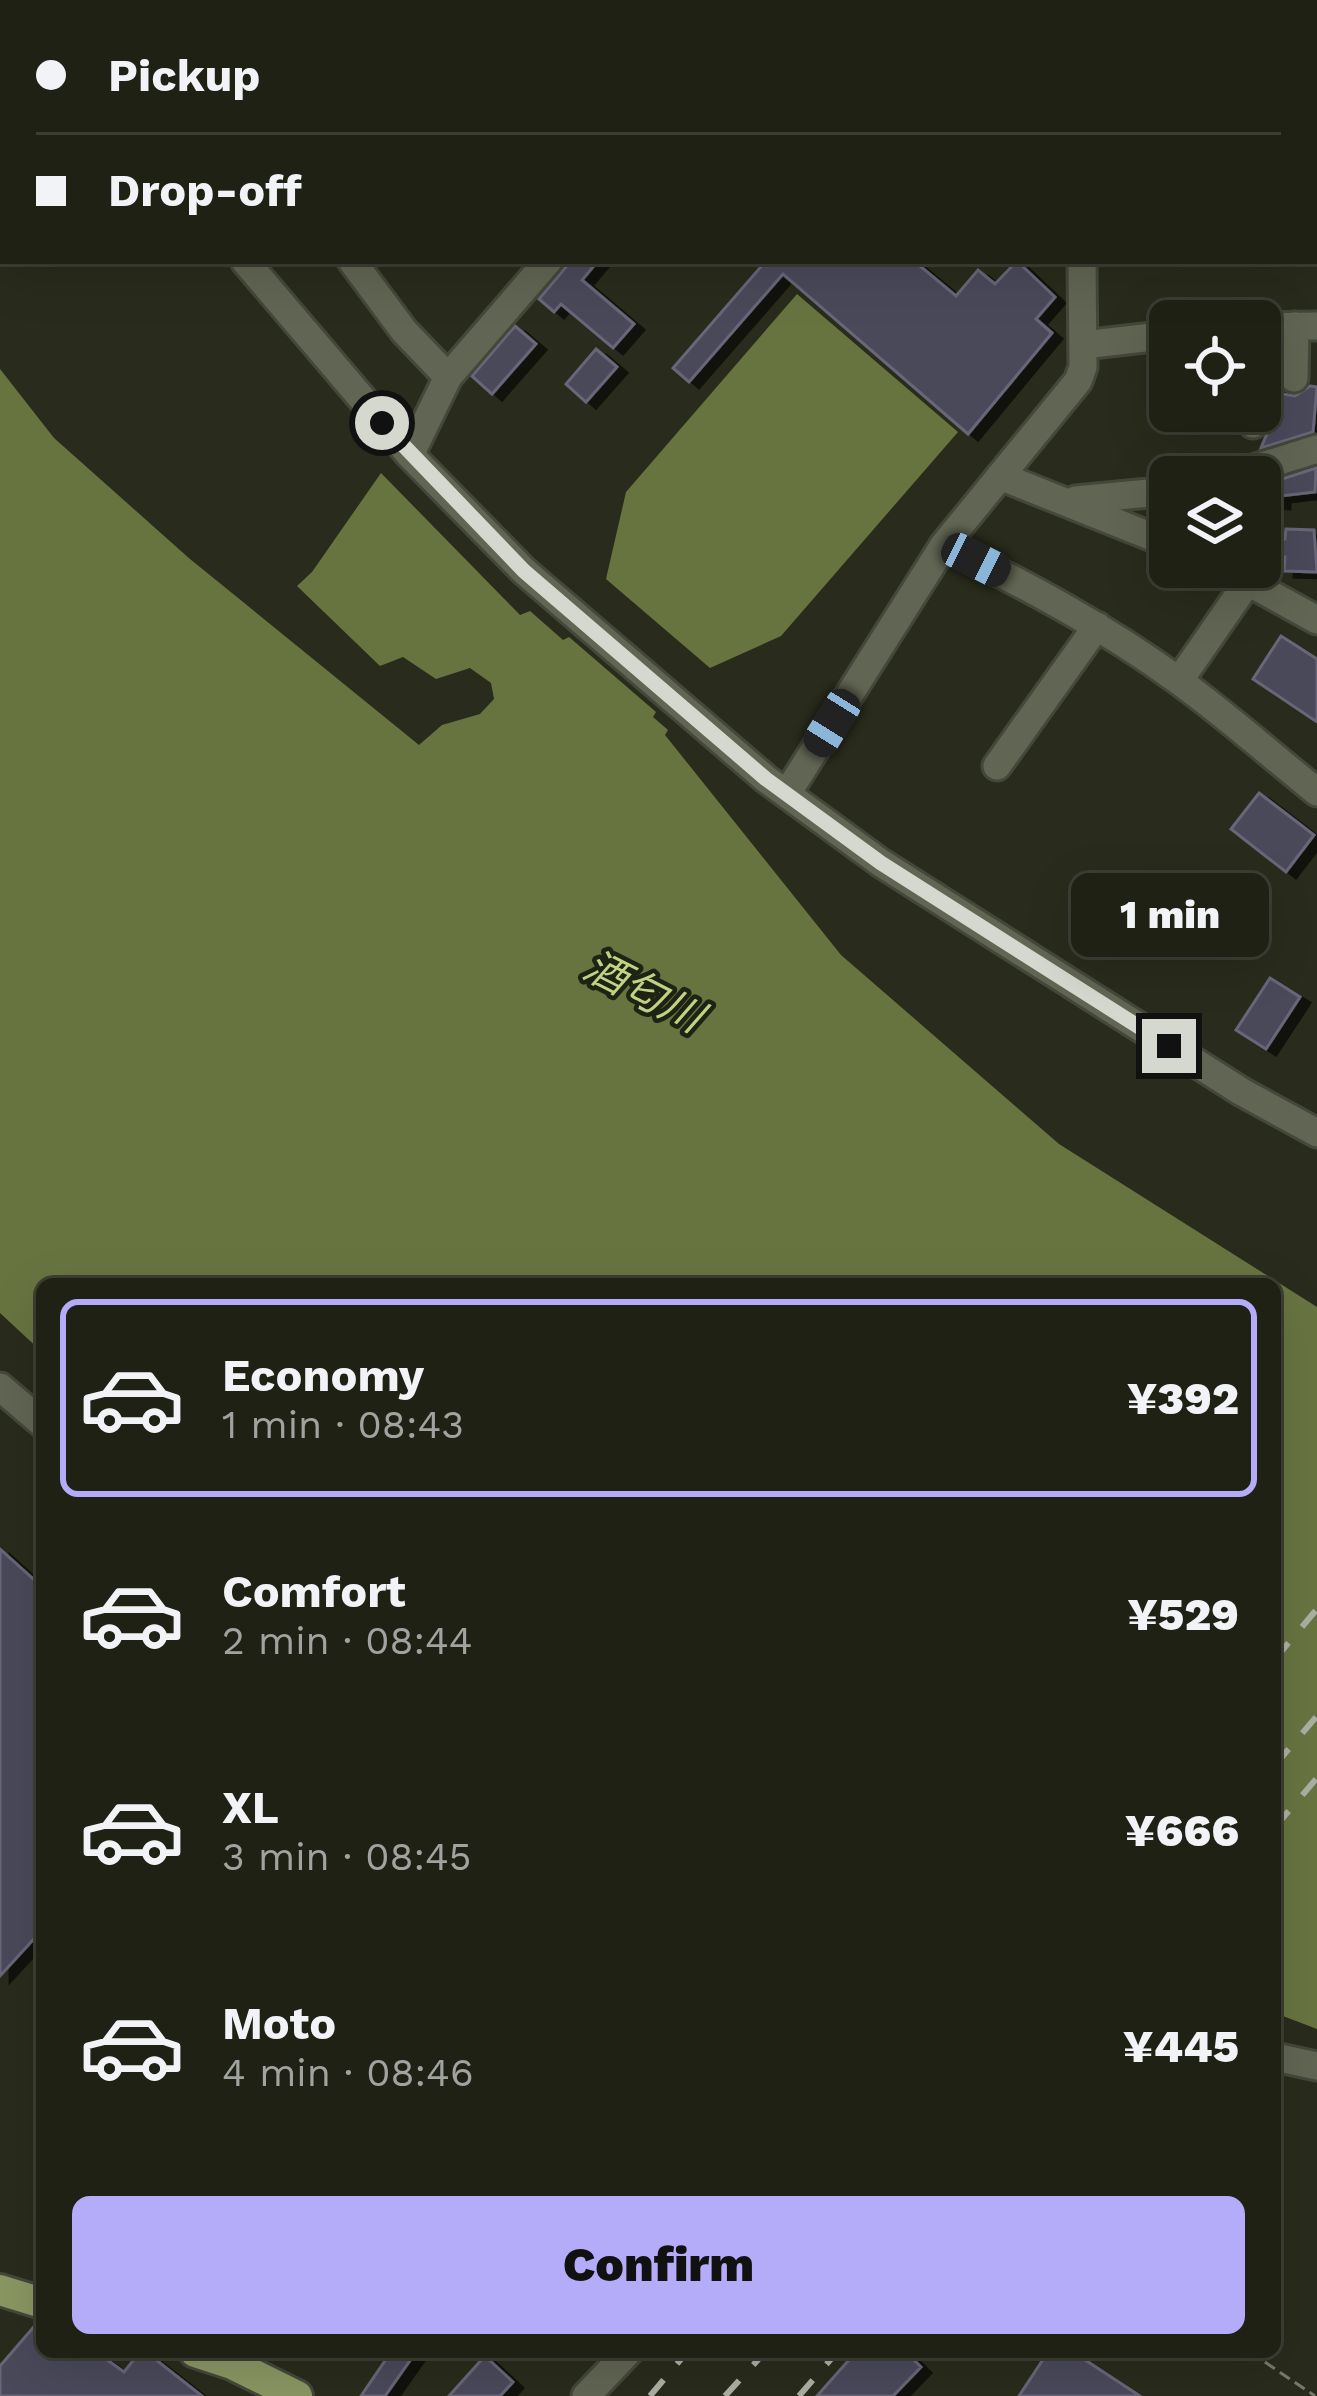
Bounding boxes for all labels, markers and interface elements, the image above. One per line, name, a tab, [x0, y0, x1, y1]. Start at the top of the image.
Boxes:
text: Pickup	[108, 49, 260, 102]
text: Drop-off	[108, 164, 302, 217]
map controls	[1149, 300, 1281, 588]
button: locate	[1149, 300, 1281, 432]
route start	[355, 396, 409, 450]
button: layers	[1149, 456, 1281, 588]
car	[936, 528, 1016, 592]
car	[798, 683, 866, 763]
callout: 1 min	[1070, 872, 1268, 956]
text: 1 min	[1120, 892, 1220, 937]
water label: 酒匂川	[577, 941, 715, 1044]
route end	[1142, 1019, 1196, 1073]
icon: car	[78, 1344, 186, 1452]
text: Economy	[222, 1349, 424, 1402]
text: ¥392	[1127, 1372, 1239, 1425]
text: 1 min · 08:43	[222, 1402, 464, 1447]
icon: car	[78, 1560, 186, 1668]
text: Comfort	[222, 1565, 406, 1618]
text: ¥529	[1127, 1588, 1239, 1641]
text: 2 min · 08:44	[222, 1618, 473, 1663]
icon: car	[78, 1776, 186, 1884]
text: XL	[222, 1781, 279, 1834]
text: ¥666	[1125, 1804, 1239, 1857]
text: 3 min · 08:45	[222, 1834, 471, 1879]
icon: car	[78, 1992, 186, 2100]
text: Moto	[222, 1997, 336, 2050]
text: ¥445	[1123, 2020, 1239, 2073]
text: 4 min · 08:46	[222, 2050, 474, 2095]
button: Confirm	[72, 2196, 1245, 2334]

